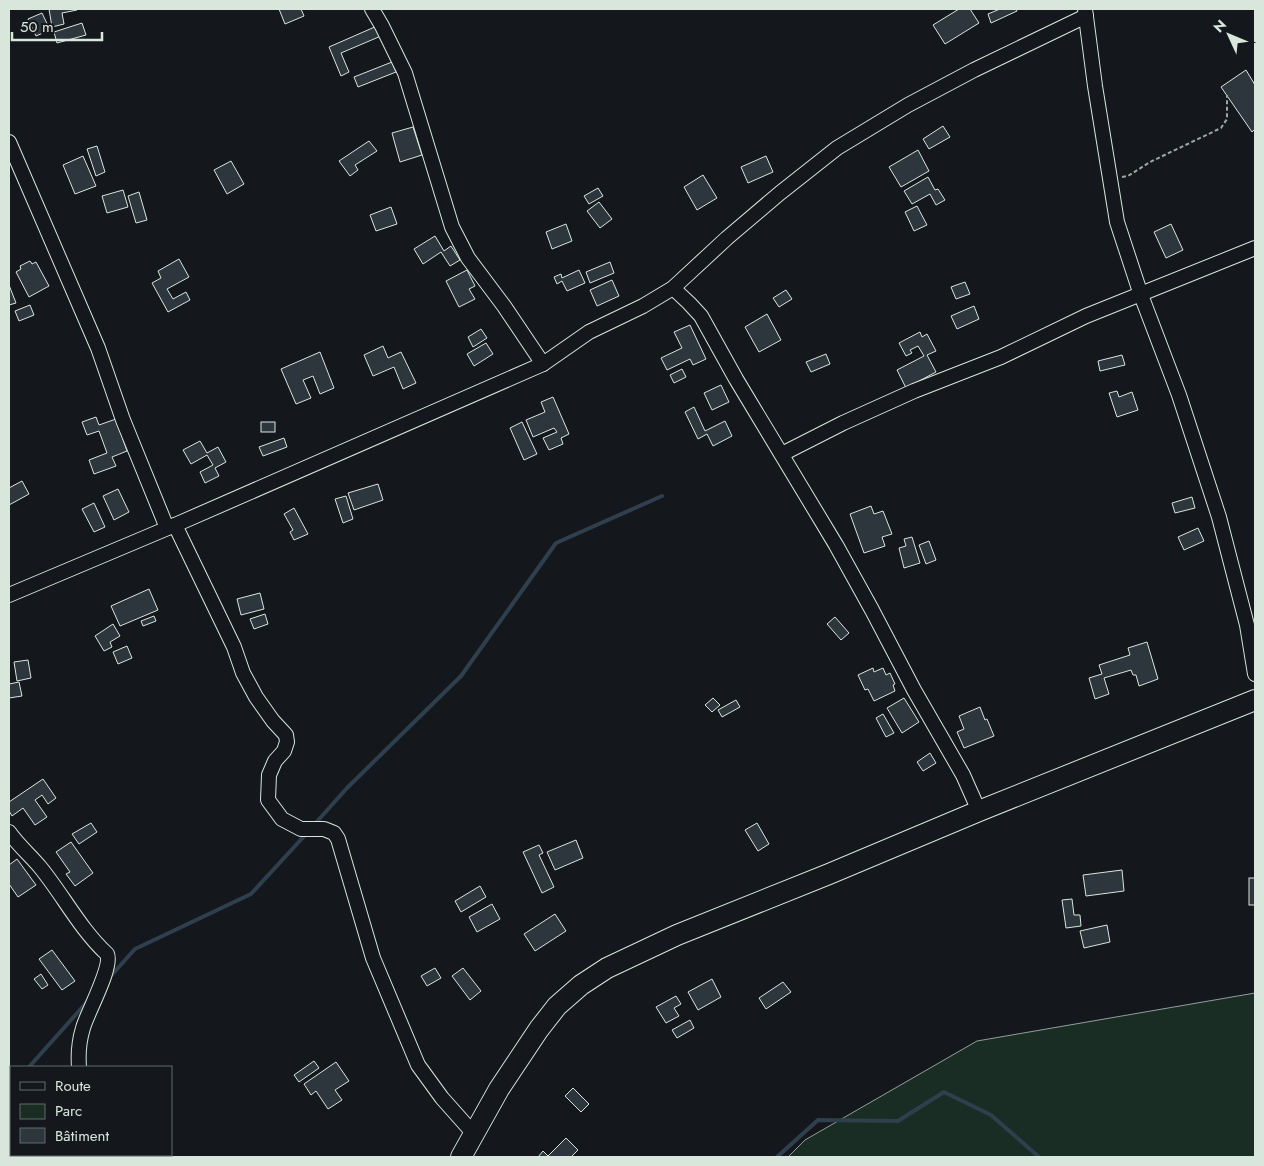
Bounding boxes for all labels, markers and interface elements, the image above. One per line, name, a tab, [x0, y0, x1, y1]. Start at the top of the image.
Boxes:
scale bar	[12, 10, 102, 42]
north arrow	[1204, 10, 1254, 60]
text: N	[1209, 15, 1231, 37]
text: 50 m	[20, 16, 54, 38]
legend	[10, 1066, 172, 1156]
text: Route	[55, 1075, 91, 1097]
text: Parc	[55, 1100, 82, 1122]
text: Bâtiment	[55, 1125, 109, 1147]

